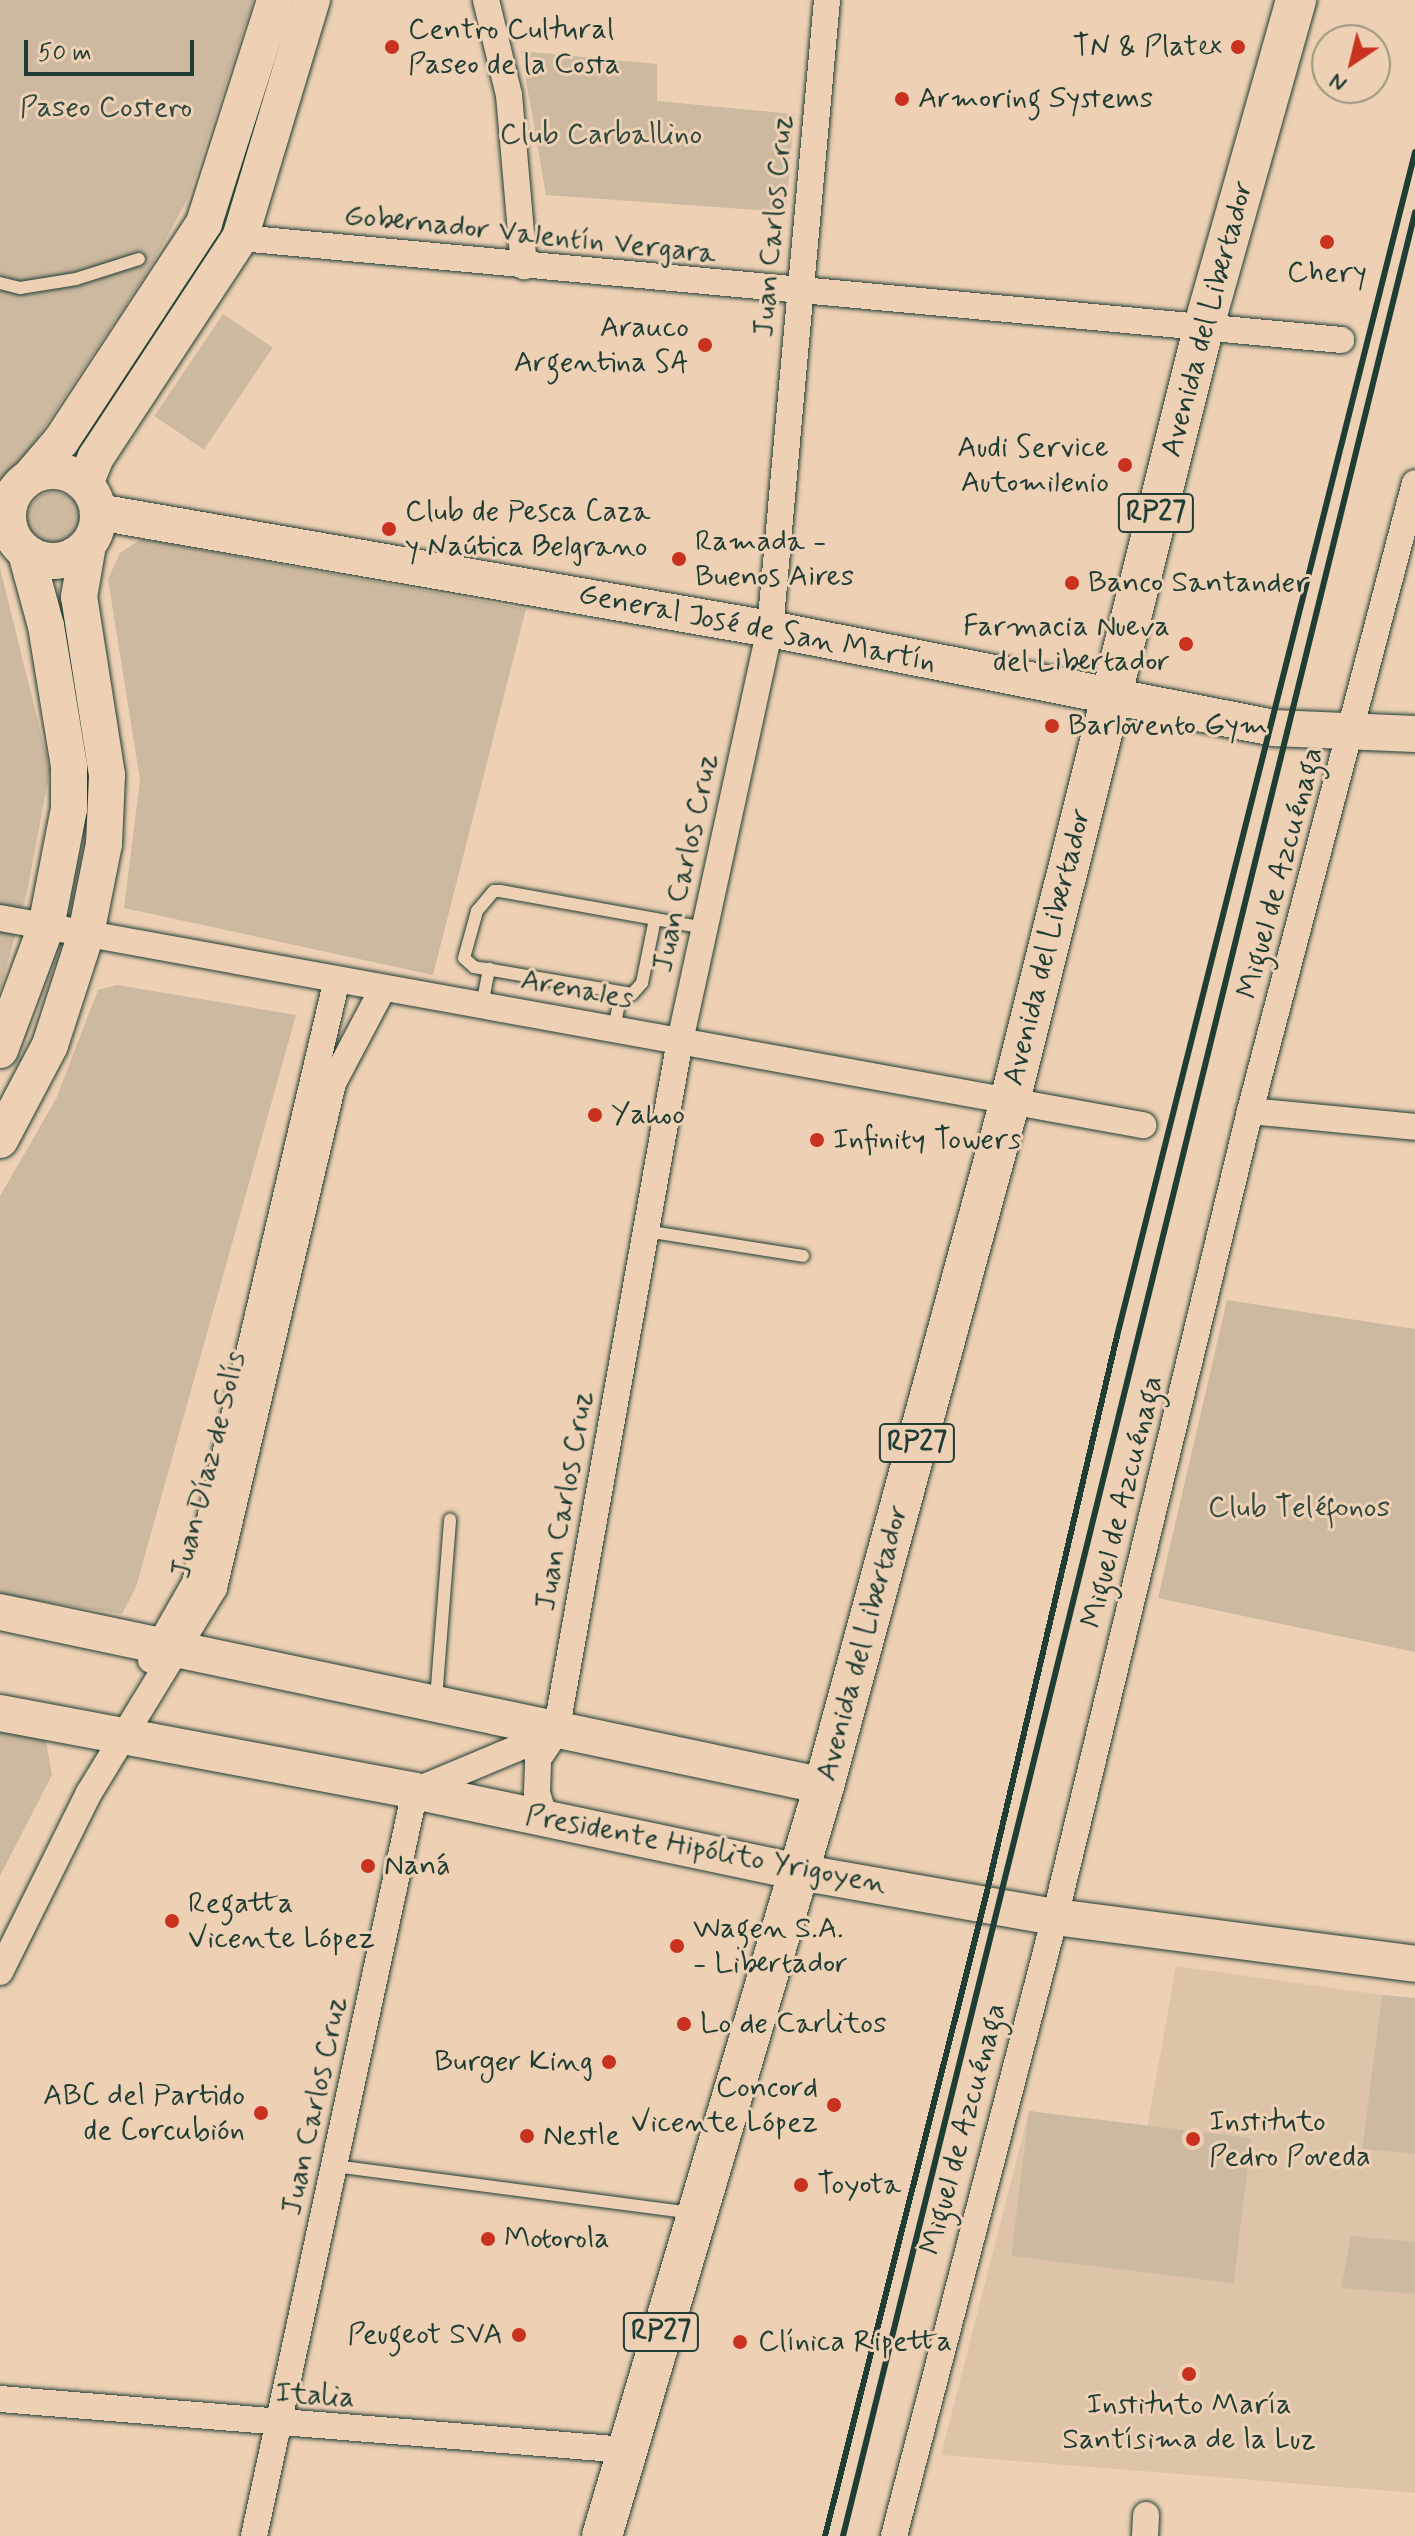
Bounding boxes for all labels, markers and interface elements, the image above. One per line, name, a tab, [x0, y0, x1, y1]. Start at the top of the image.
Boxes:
place label: Centro Cultural Paseo de la Costa	[408, 12, 624, 82]
scale bar	[28, 24, 198, 74]
north arrow	[1311, 24, 1391, 104]
place label: TN & Platex	[1073, 29, 1222, 65]
text: 50 m	[38, 38, 92, 69]
marker: Centro Cultural Paseo de la Costa	[383, 38, 401, 56]
marker: TN & Platex	[1229, 38, 1247, 56]
text: N	[1324, 66, 1352, 98]
place label: Armoring Systems	[918, 81, 1154, 117]
park label: Paseo Costero	[20, 90, 192, 126]
marker: Armoring Systems	[893, 90, 911, 108]
street label: Juan Carlos Cruz	[746, 114, 802, 338]
park label: Club Carballino	[501, 117, 701, 153]
street label: Avenida del Libertador	[1154, 176, 1262, 462]
street label: Gobernador Valentín Vergara	[336, 197, 724, 273]
marker: Chery	[1318, 233, 1336, 251]
place label: Chery	[1287, 255, 1367, 291]
place label: Arauco Argentina SA	[512, 310, 689, 380]
marker: Arauco Argentina SA	[696, 336, 714, 354]
place label: Audi Service Automilenio	[961, 430, 1109, 500]
marker: Audi Service Automilenio	[1116, 456, 1134, 474]
road number: RP27	[1116, 489, 1196, 537]
place label: Club de Pesca Caza y Naútica Belgrano	[405, 494, 654, 564]
marker: Club de Pesca Caza y Naútica Belgrano	[380, 520, 398, 538]
place label: Ramada - Buenos Aires	[695, 524, 854, 594]
marker: Ramada - Buenos Aires	[670, 550, 688, 568]
place label: Banco Santander	[1088, 565, 1306, 601]
marker: Banco Santander	[1063, 574, 1081, 592]
street label: General José de San Martín	[577, 577, 937, 681]
place label: Farmacia Nueva del Libertador	[957, 609, 1170, 680]
marker: Farmacia Nueva del Libertador	[1177, 635, 1195, 653]
place label: Barlovento Gym	[1068, 708, 1272, 744]
marker: Barlovento Gym	[1043, 717, 1061, 735]
street label: Miguel de Azcuénaga	[1231, 746, 1331, 1000]
street label: Juan Carlos Cruz	[645, 751, 727, 975]
street label: Avenida del Libertador	[996, 804, 1100, 1090]
street label: Arenales	[518, 962, 636, 1018]
place label: Yahoo	[611, 1097, 685, 1133]
marker: Yahoo	[586, 1106, 604, 1124]
place label: Infinity Towers	[833, 1122, 1021, 1158]
marker: Infinity Towers	[808, 1131, 826, 1149]
street label: Juan Díaz de Solís	[163, 1348, 255, 1582]
street label: Miguel de Azcuénaga	[1075, 1375, 1171, 1629]
street label: Juan Carlos Cruz	[528, 1389, 602, 1613]
road number: RP27	[877, 1419, 957, 1467]
park label: Club Teléfonos	[1210, 1490, 1388, 1526]
street label: Avenida del Libertador	[809, 1500, 917, 1786]
street label: Presidente Hipólito Yrigoyen	[525, 1798, 887, 1902]
place label: Naná	[384, 1848, 451, 1884]
marker: Naná	[359, 1857, 377, 1875]
place label: Regatta Vicente López	[188, 1886, 378, 1956]
place label: Wagen S.A. - Libertador	[693, 1911, 848, 1982]
marker: Regatta Vicente López	[163, 1912, 181, 1930]
marker: Wagen S.A. - Libertador	[668, 1937, 686, 1955]
street label: Juan Carlos Cruz	[274, 1994, 356, 2218]
street label: Miguel de Azcuénaga	[914, 2002, 1014, 2256]
place label: Lo de Carlitos	[700, 2006, 886, 2042]
marker: Lo de Carlitos	[675, 2015, 693, 2033]
place label: Burger King	[439, 2044, 593, 2080]
marker: Burger King	[600, 2053, 618, 2071]
place label: Concord Vicente López	[628, 2070, 818, 2140]
place label: ABC del Partido de Corcubión	[46, 2078, 245, 2148]
marker: Concord Vicente López	[825, 2096, 843, 2114]
marker: ABC del Partido de Corcubión	[252, 2104, 270, 2122]
place label: Instituto Pedro Poveda	[1209, 2104, 1371, 2174]
place label: Nestle	[543, 2118, 620, 2154]
marker: Nestle	[518, 2127, 536, 2145]
marker: Instituto Pedro Poveda	[1184, 2130, 1202, 2148]
place label: Toyota	[817, 2167, 901, 2203]
marker: Toyota	[792, 2176, 810, 2194]
place label: Motorola	[504, 2221, 610, 2257]
marker: Motorola	[479, 2230, 497, 2248]
road number: RP27	[621, 2308, 701, 2356]
place label: Peugeot SVA	[348, 2317, 503, 2353]
place label: Clínica Ripetta	[758, 2324, 950, 2360]
marker: Peugeot SVA	[510, 2326, 528, 2344]
marker: Clínica Ripetta	[729, 2331, 751, 2353]
marker: Instituto María Santísima de la Luz	[1180, 2365, 1198, 2383]
street label: Italia	[274, 2375, 356, 2417]
place label: Instituto María Santísima de la Luz	[1060, 2387, 1318, 2458]

